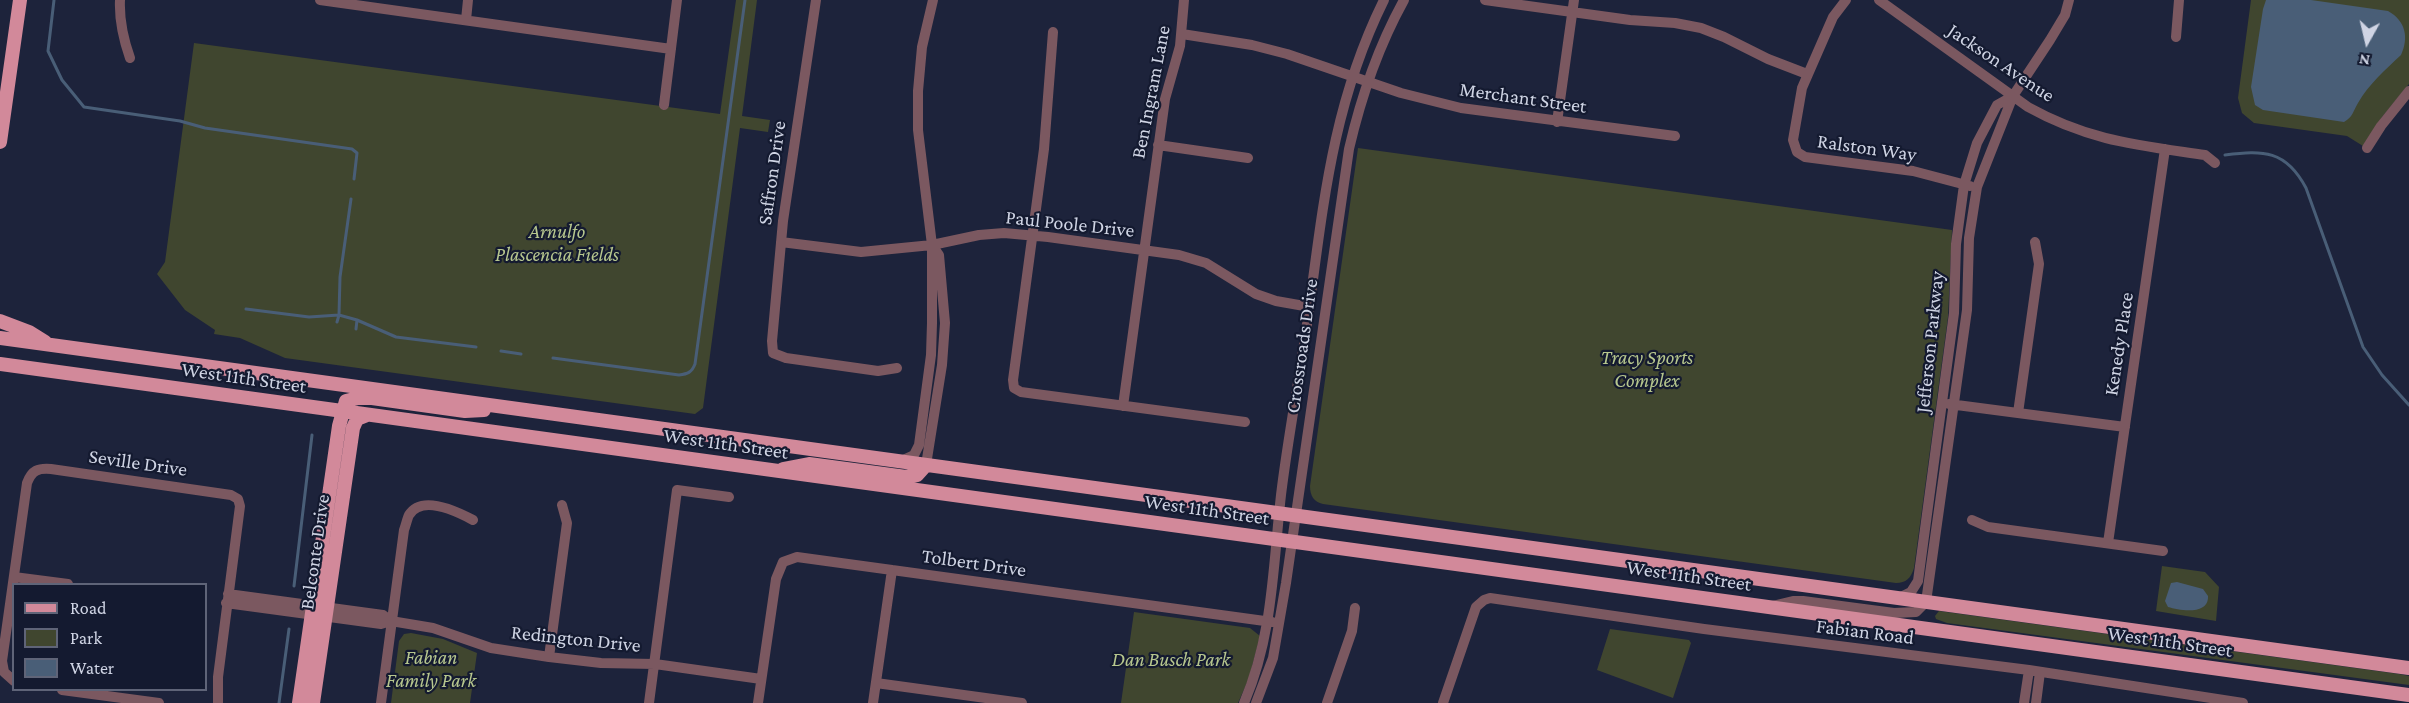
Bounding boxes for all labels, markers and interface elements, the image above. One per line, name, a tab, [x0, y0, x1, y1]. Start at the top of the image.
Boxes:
north arrow	[2337, 12, 2397, 72]
street label: Jackson Avenue	[1943, 18, 2059, 108]
street label: Ben Ingram Lane	[1126, 23, 1176, 161]
text: N	[2358, 51, 2371, 69]
street label: Merchant Street	[1458, 77, 1588, 119]
street label: Saffron Drive	[753, 119, 791, 227]
street label: Ralston Way	[1816, 129, 1918, 167]
street label: Paul Poole Drive	[1004, 205, 1136, 243]
park label: Arnulfo Plascencia Fields	[495, 220, 619, 267]
street label: Jefferson Parkway	[1911, 270, 1949, 414]
street label: Crossroads Drive	[1281, 277, 1323, 415]
street label: Kenedy Place	[2099, 290, 2139, 398]
park label: Tracy Sports Complex	[1601, 346, 1693, 393]
street label: West 11th Street	[180, 357, 308, 399]
street label: West 11th Street	[662, 423, 790, 465]
street label: Seville Drive	[87, 444, 189, 482]
street label: West 11th Street	[1143, 489, 1271, 531]
street label: Belconte Drive	[295, 493, 335, 611]
street label: Tolbert Drive	[920, 544, 1028, 582]
street label: West 11th Street	[1625, 555, 1753, 597]
legend	[12, 583, 207, 691]
text: Road	[70, 598, 107, 618]
street label: Fabian Road	[1815, 614, 1915, 650]
street label: Redington Drive	[510, 620, 642, 658]
street label: West 11th Street	[2106, 621, 2234, 663]
text: Park	[70, 628, 102, 648]
park label: Fabian Family Park	[386, 646, 476, 693]
park label: Dan Busch Park	[1112, 648, 1230, 672]
text: Water	[70, 658, 114, 678]

